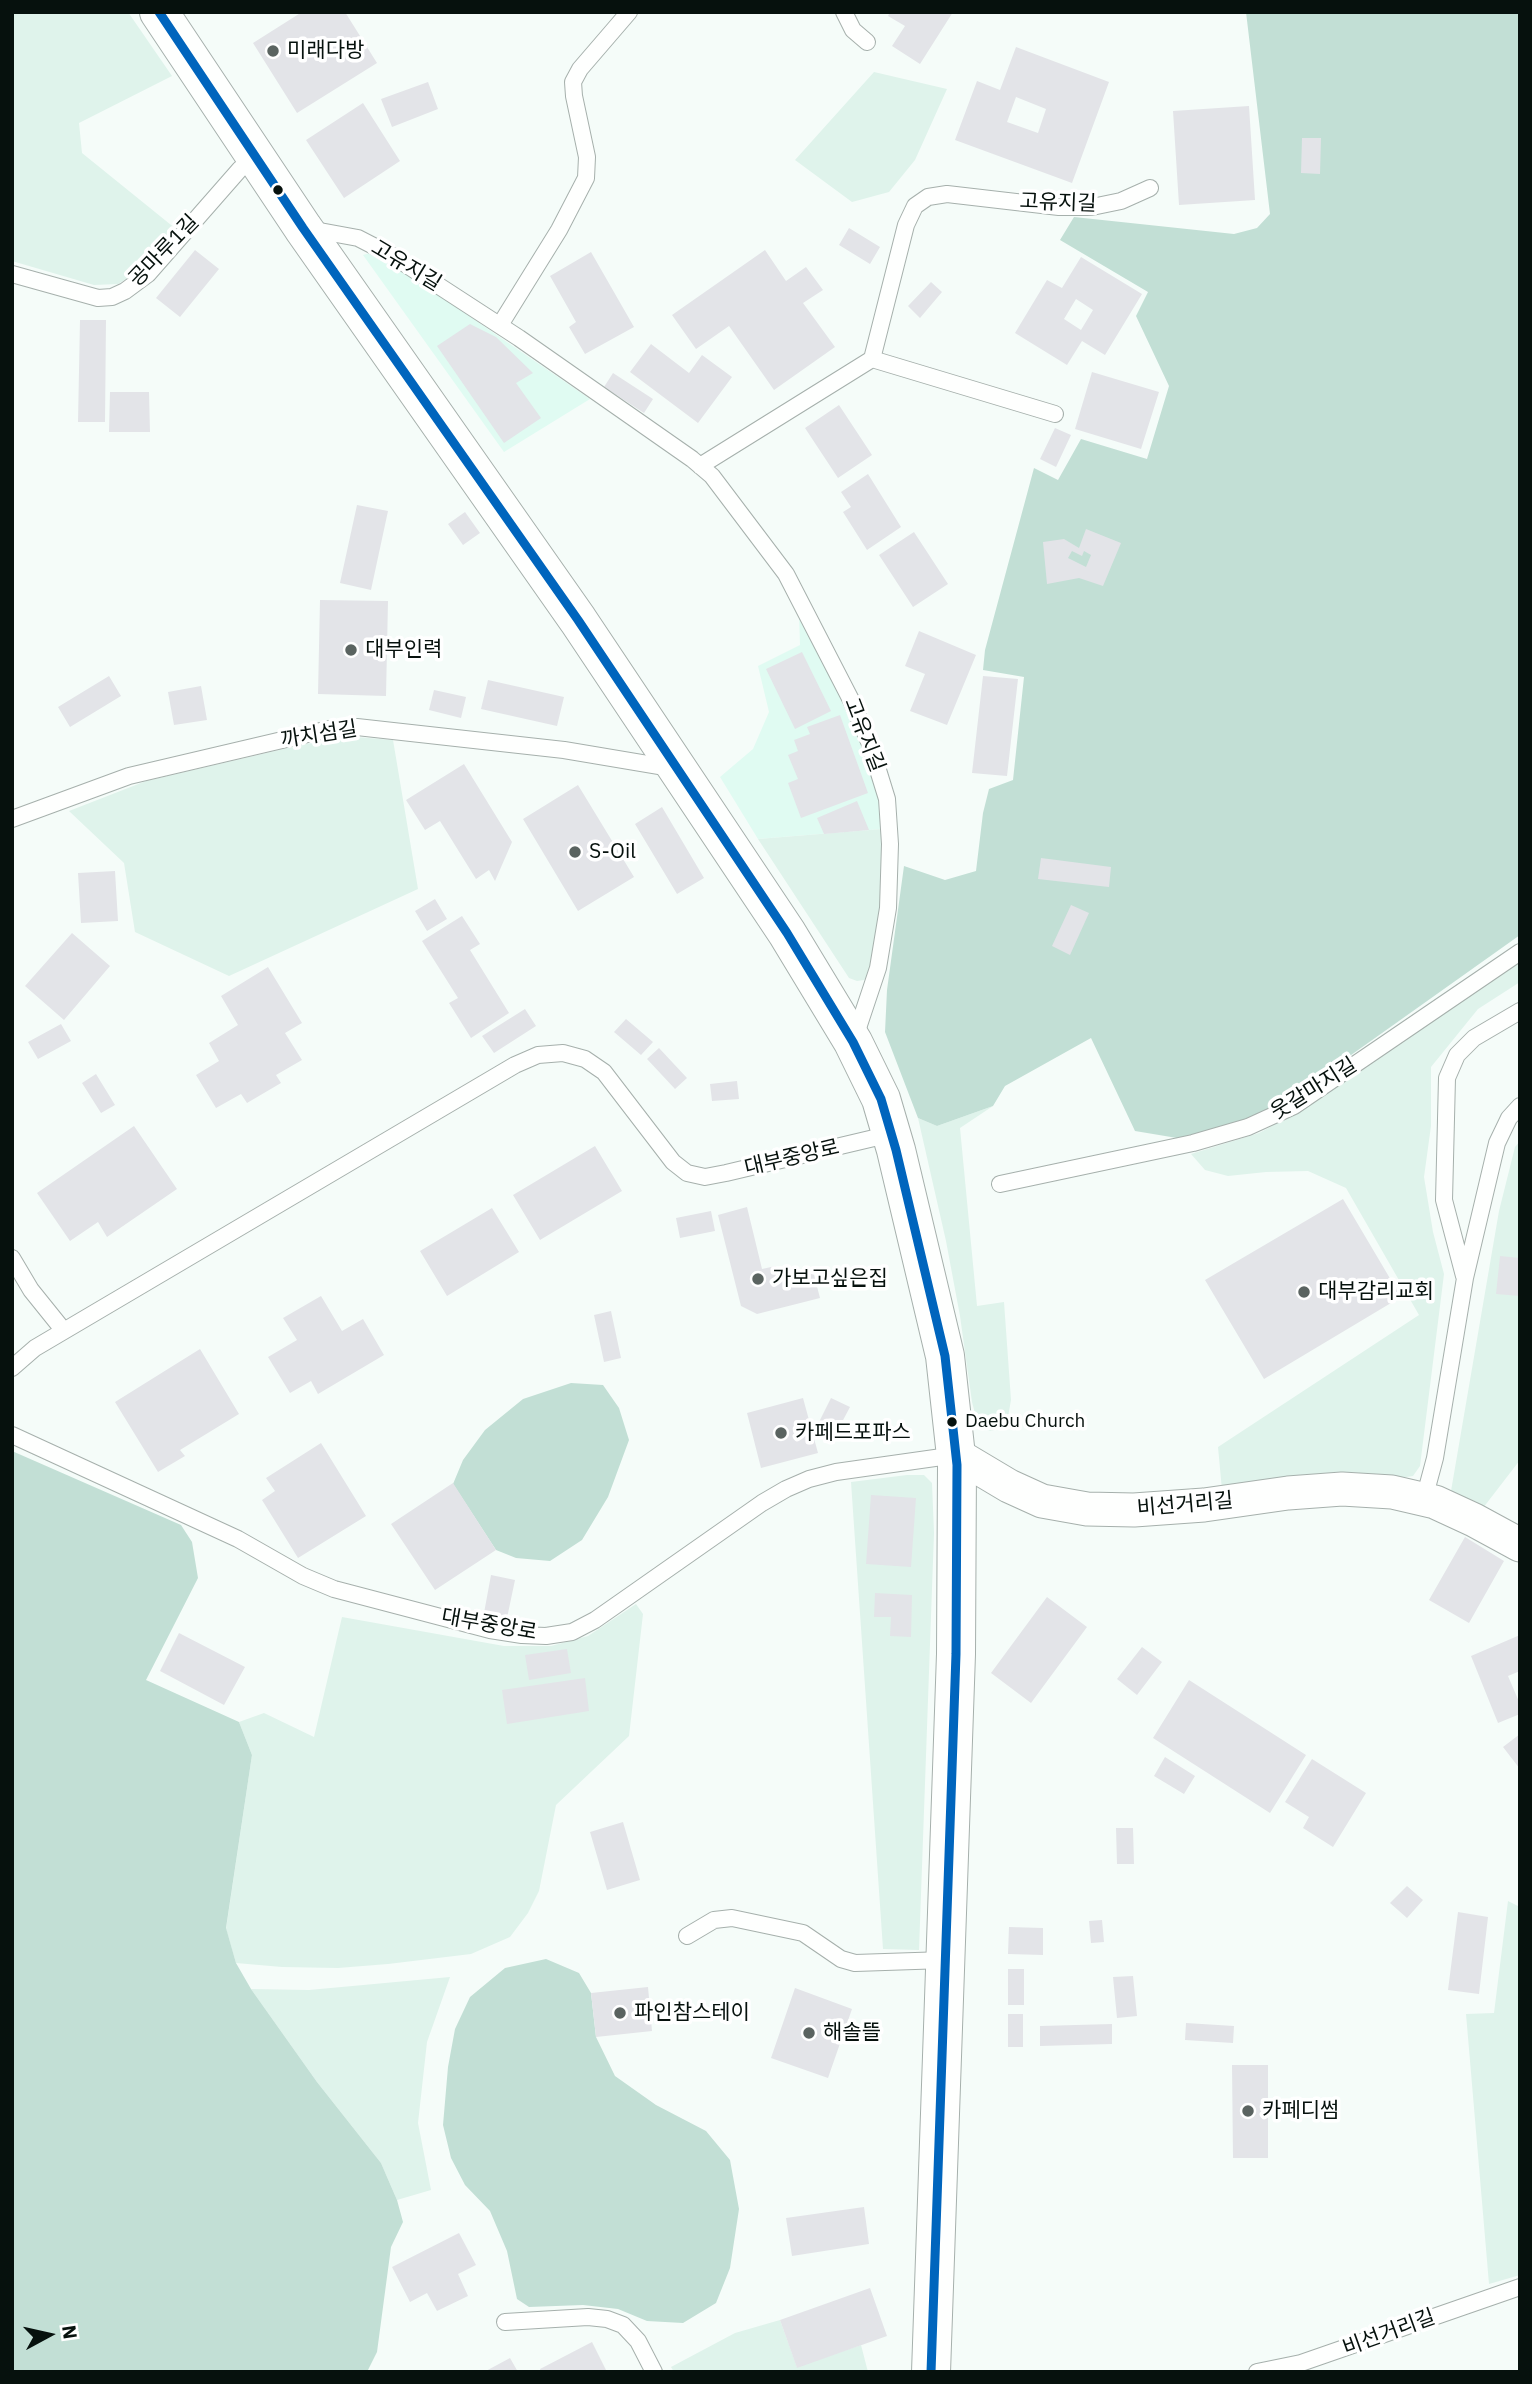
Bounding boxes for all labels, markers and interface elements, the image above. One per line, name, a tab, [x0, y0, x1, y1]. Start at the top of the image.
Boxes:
place label: 미래다방	[287, 38, 364, 64]
marker: 미래다방	[265, 43, 281, 59]
unlabelled marker	[271, 183, 285, 197]
street label: 고유지길	[1019, 189, 1097, 217]
street label: 공마루1길	[124, 210, 204, 292]
street label: 고유지길	[366, 235, 446, 297]
place label: 대부인력	[365, 637, 442, 663]
marker: 대부인력	[343, 642, 359, 658]
street label: 고유지길	[838, 694, 890, 776]
street label: 까치섬길	[279, 717, 359, 753]
place label: S-Oil	[589, 839, 636, 865]
marker: S-Oil	[567, 844, 583, 860]
street label: 웃갈마지길	[1266, 1053, 1362, 1125]
street label: 대부중앙로	[742, 1135, 842, 1181]
place label: 가보고싶은집	[772, 1266, 888, 1292]
marker: 가보고싶은집	[750, 1271, 766, 1287]
place label: 대부감리교회	[1318, 1279, 1434, 1305]
marker: 대부감리교회	[1296, 1284, 1312, 1300]
place label: Daebu Church	[965, 1411, 1085, 1433]
marker: Daebu Church	[945, 1415, 959, 1429]
place label: 카페드포파스	[795, 1420, 911, 1446]
marker: 카페드포파스	[773, 1425, 789, 1441]
street label: 비선거리길	[1136, 1488, 1234, 1522]
street label: 대부중앙로	[439, 1604, 539, 1646]
place label: 파인참스테이	[634, 2000, 750, 2026]
marker: 파인참스테이	[612, 2005, 628, 2021]
place label: 해솔뜰	[823, 2020, 881, 2046]
marker: 해솔뜰	[801, 2025, 817, 2041]
place label: 카페디썸	[1262, 2098, 1339, 2124]
marker: 카페디썸	[1240, 2103, 1256, 2119]
north arrow	[14, 2300, 84, 2370]
street label: 비선거리길	[1339, 2305, 1439, 2361]
text: N	[57, 2324, 83, 2341]

